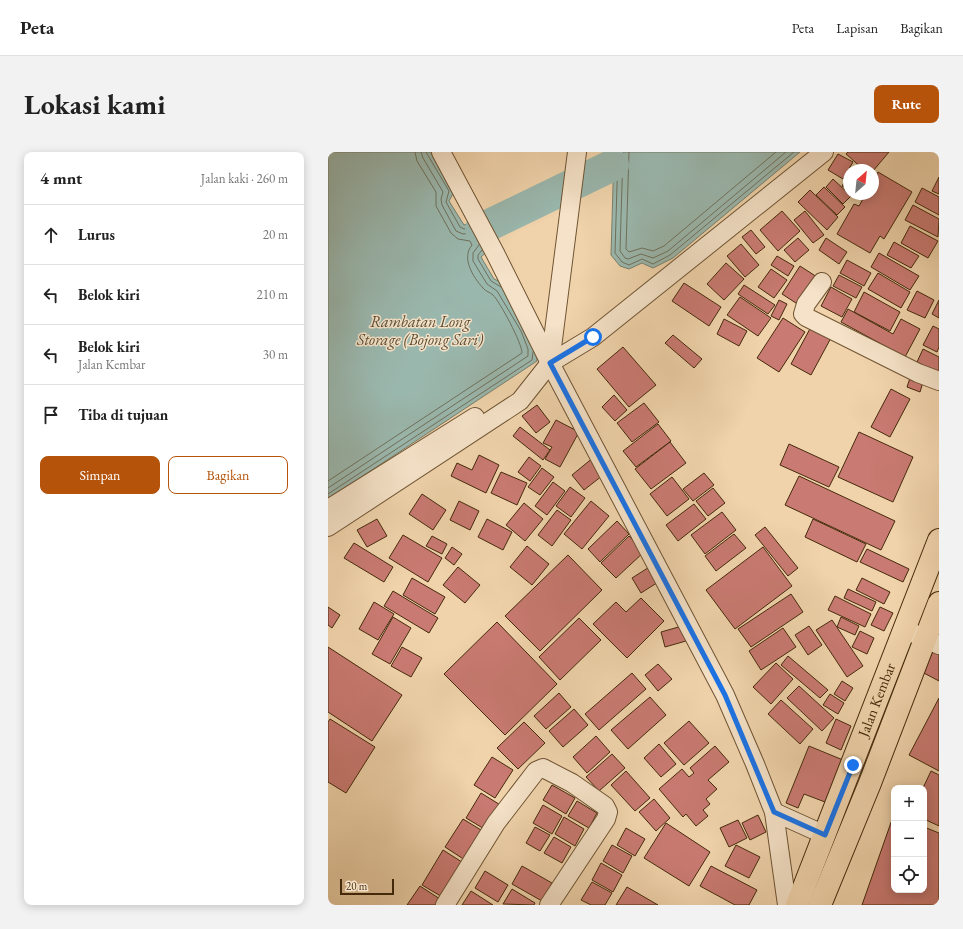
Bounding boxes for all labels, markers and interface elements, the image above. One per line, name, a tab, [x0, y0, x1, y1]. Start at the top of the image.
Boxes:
text: Peta	[20, 15, 54, 40]
text: Peta	[792, 19, 814, 37]
text: Lapisan	[836, 19, 878, 37]
text: Bagikan	[900, 19, 943, 37]
button: Rute	[874, 85, 939, 123]
text: Lokasi kami	[24, 86, 165, 122]
north arrow	[843, 164, 879, 200]
text: 4 mnt	[40, 167, 82, 189]
text: Jalan kaki · 260 m	[201, 170, 288, 187]
icon: ahead	[40, 224, 62, 246]
text: Lurus	[78, 225, 115, 244]
text: 20 m	[263, 226, 288, 243]
icon: left	[40, 284, 62, 306]
text: Belok kiri	[78, 285, 140, 304]
text: 210 m	[257, 286, 288, 303]
water label: Rambatan Long Storage (Bojong Sari)	[356, 311, 483, 350]
route start	[584, 328, 602, 346]
text: Belok kiri	[78, 337, 140, 356]
icon: left	[40, 344, 62, 366]
text: 30 m	[263, 346, 288, 363]
text: Jalan Kembar	[78, 356, 145, 373]
icon: arrive	[40, 404, 62, 426]
text: Tiba di tujuan	[78, 405, 168, 424]
button: Simpan	[40, 456, 160, 494]
button: Bagikan	[168, 456, 288, 494]
street label: Jalan Kembar	[853, 660, 899, 741]
route end	[844, 756, 862, 774]
map controls	[891, 785, 927, 893]
button: +	[891, 785, 927, 821]
button: −	[891, 821, 927, 857]
button: locate	[891, 857, 927, 893]
scale bar	[340, 877, 394, 896]
text: 20 m	[346, 879, 367, 893]

